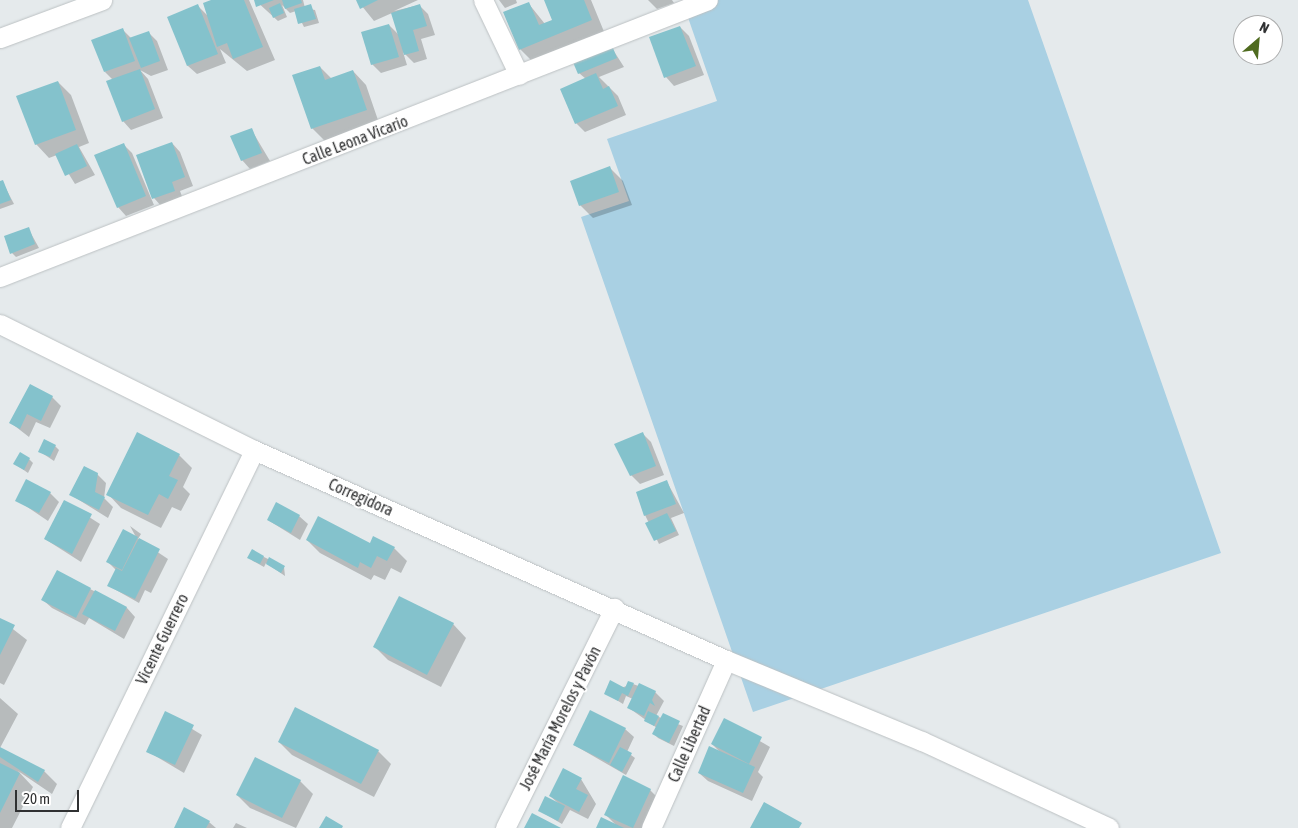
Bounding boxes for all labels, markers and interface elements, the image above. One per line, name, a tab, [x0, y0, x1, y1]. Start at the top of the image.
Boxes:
north arrow	[1233, 15, 1283, 65]
text: N	[1257, 19, 1272, 37]
street label: Calle Leona Vicario	[300, 111, 410, 169]
street label: Corregidora	[326, 474, 396, 520]
street label: Vicente Guerrero	[132, 590, 192, 688]
street label: José María Morelos y Pavón	[515, 643, 605, 793]
street label: Calle Libertad	[664, 703, 714, 785]
scale bar	[18, 780, 81, 812]
text: 20 m	[23, 790, 50, 807]

